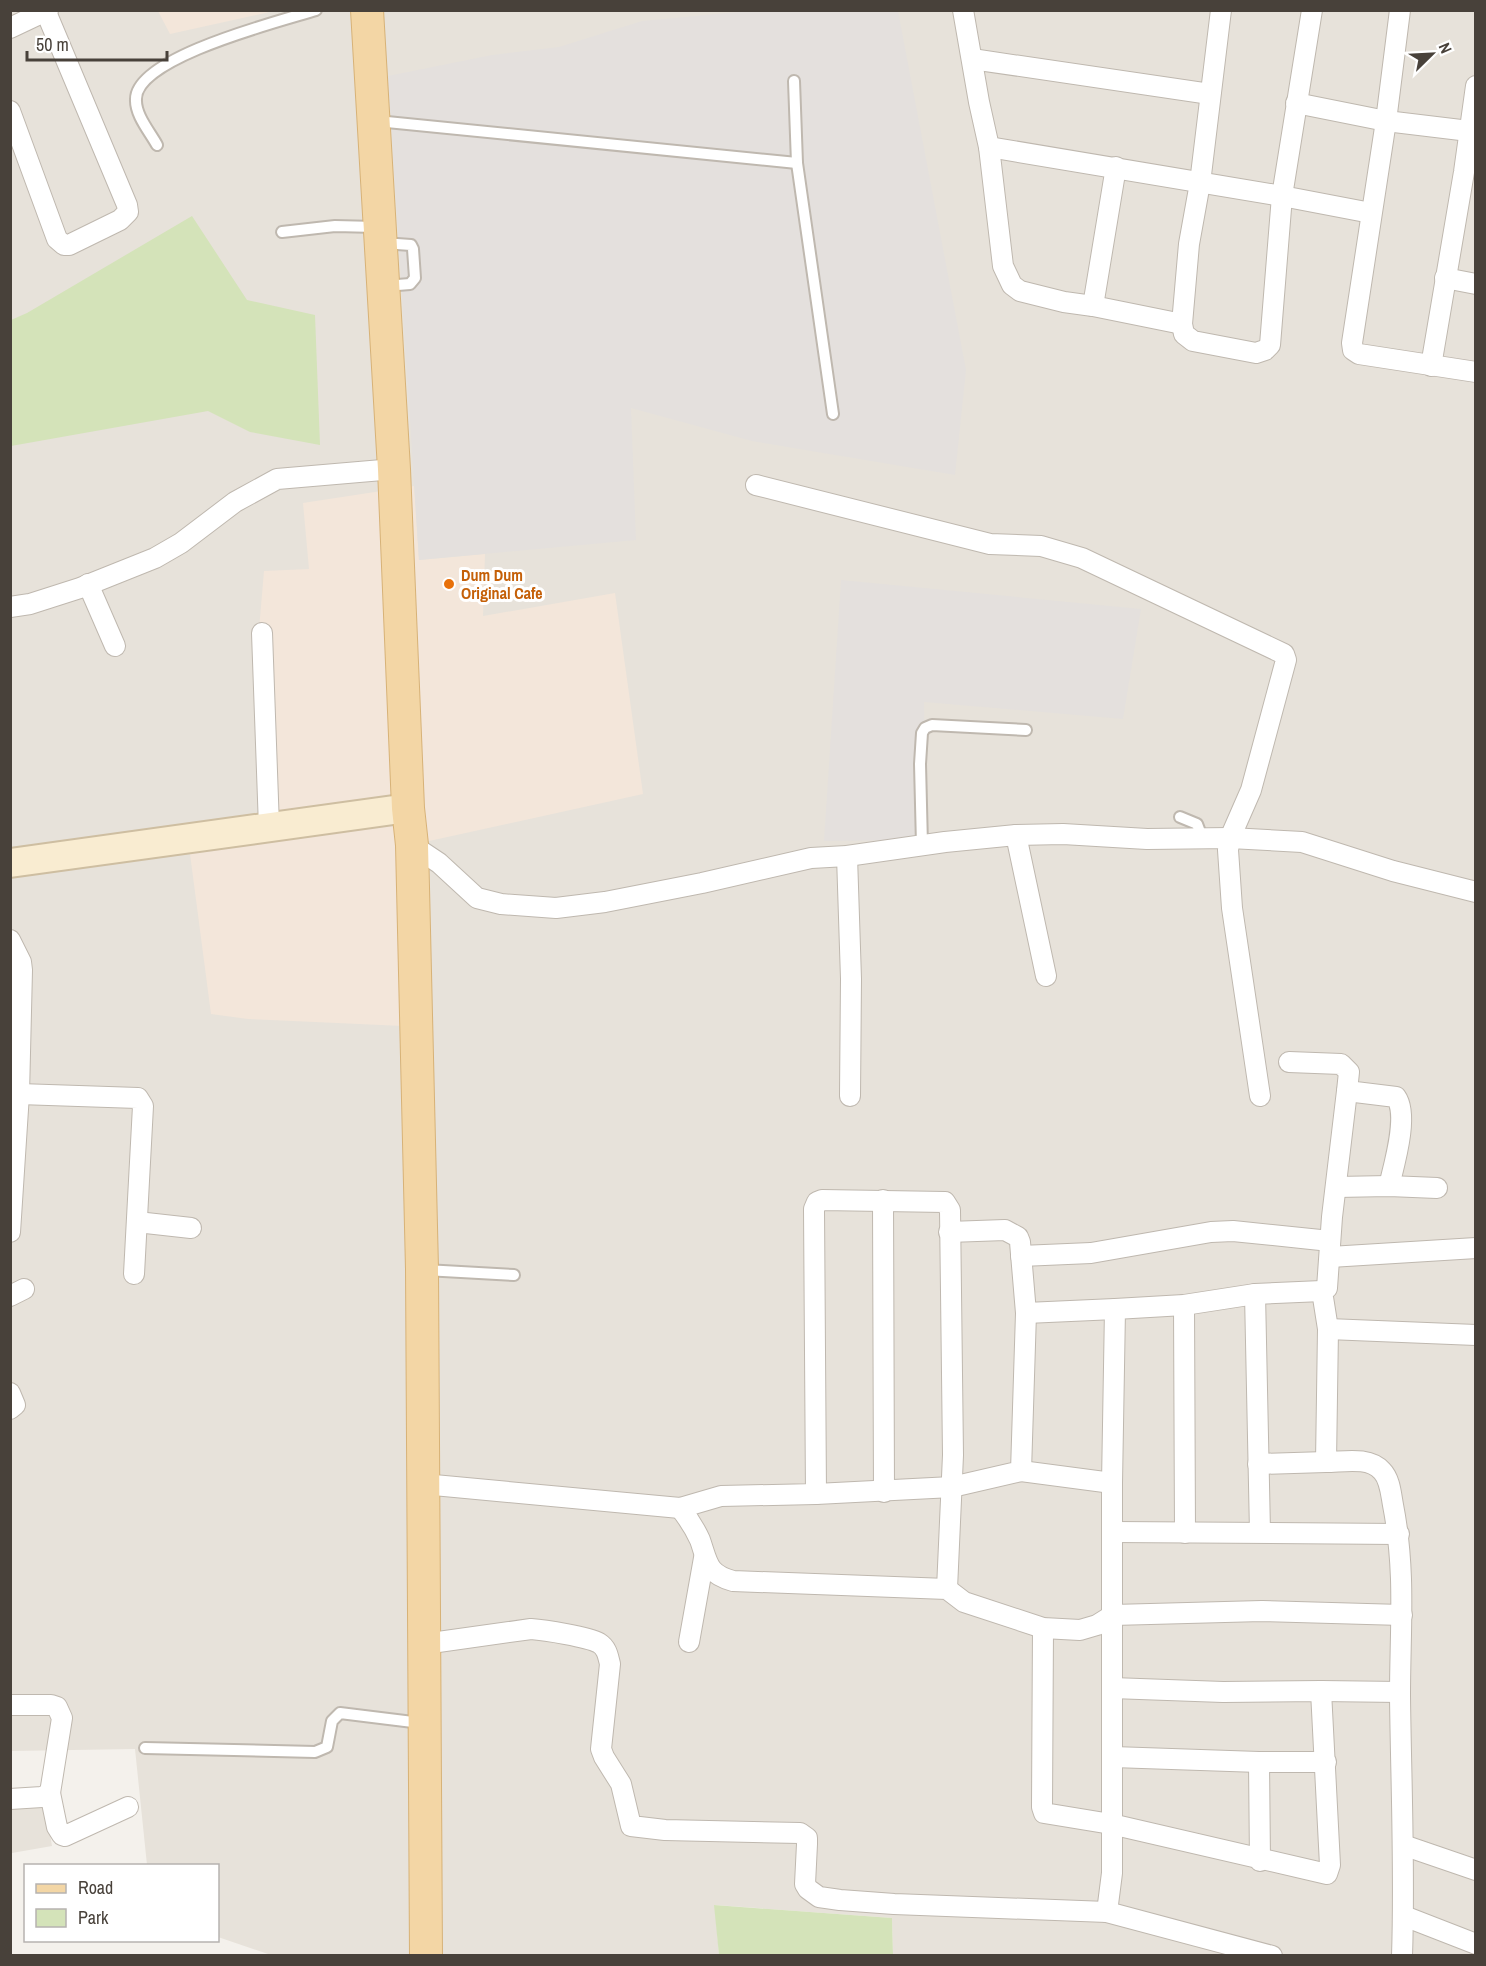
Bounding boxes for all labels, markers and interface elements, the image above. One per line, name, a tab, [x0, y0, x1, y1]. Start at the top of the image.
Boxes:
scale bar	[27, 24, 166, 62]
north arrow	[1402, 24, 1462, 84]
text: 50 m	[36, 32, 69, 57]
text: N	[1434, 39, 1458, 57]
place label: Dum Dum Original Cafe	[461, 564, 543, 604]
marker: Dum Dum Original Cafe	[442, 577, 456, 591]
legend	[24, 1864, 219, 1942]
text: Road	[78, 1875, 113, 1900]
text: Park	[78, 1905, 109, 1930]

